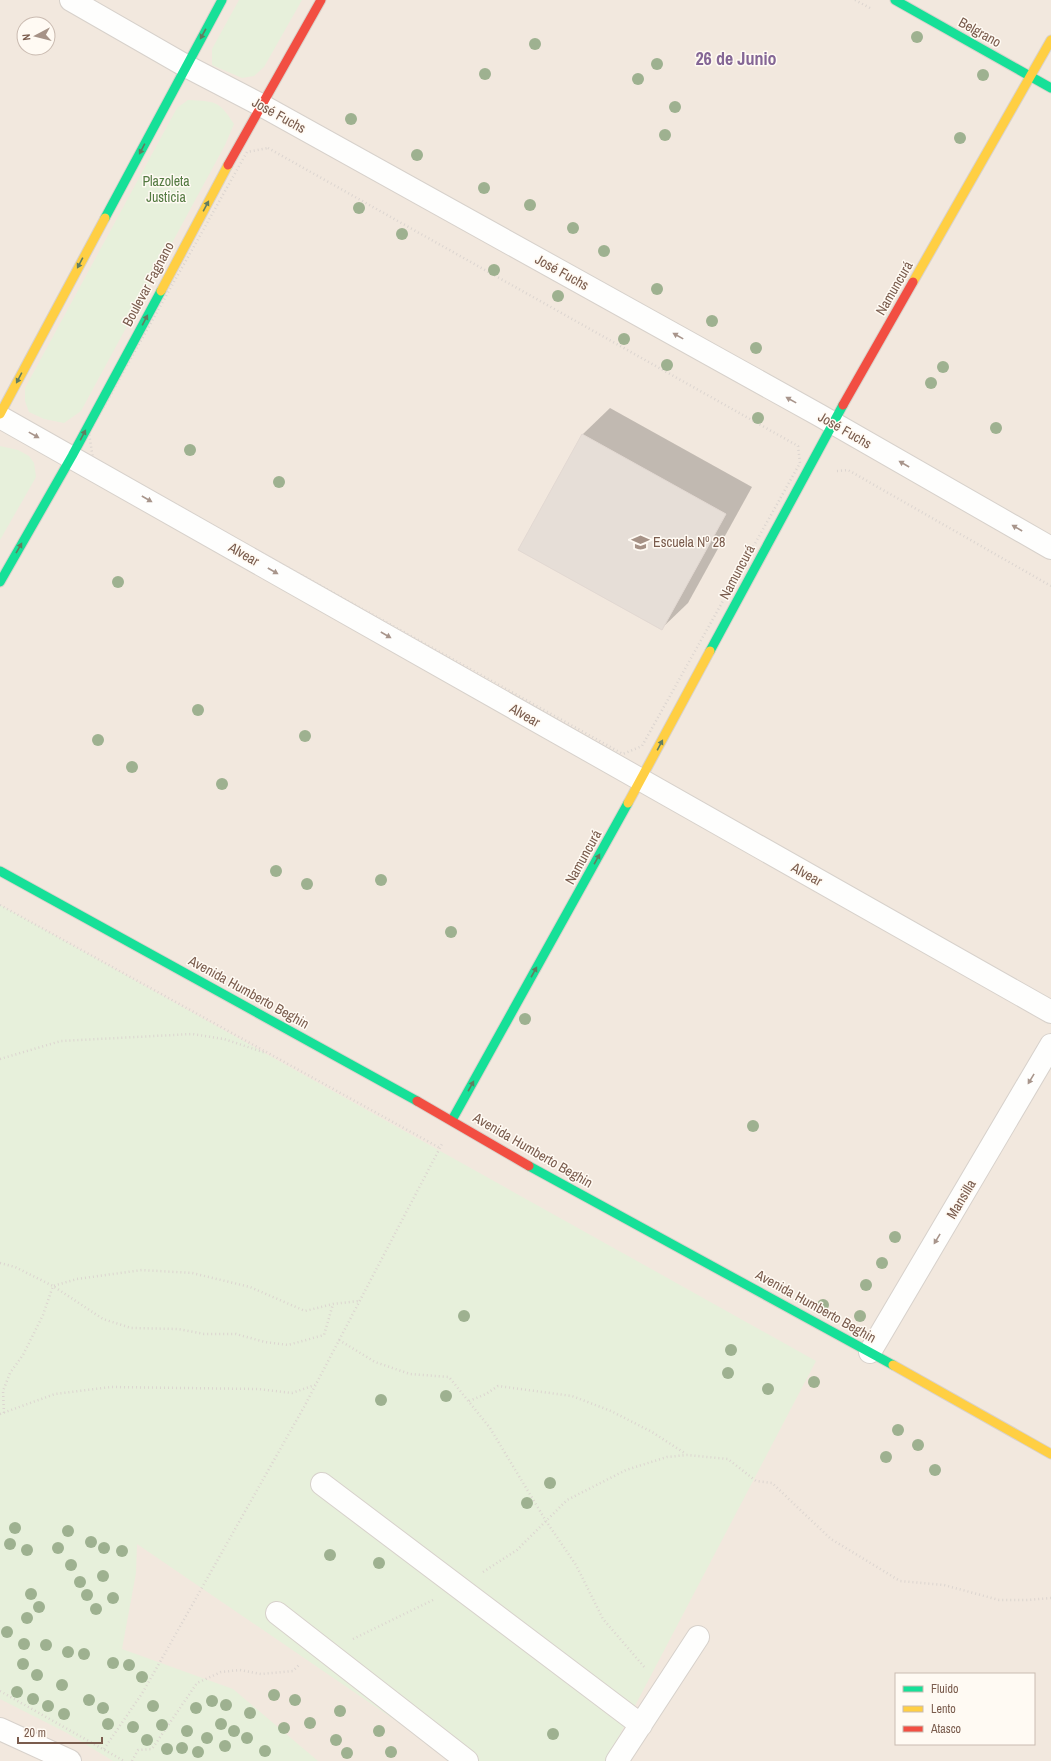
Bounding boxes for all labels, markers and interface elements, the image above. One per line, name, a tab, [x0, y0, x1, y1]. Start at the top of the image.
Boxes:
street label: Belgrano	[956, 13, 1004, 51]
north arrow	[16, 16, 56, 56]
one-way arrow	[200, 28, 206, 40]
text: N	[19, 33, 33, 41]
district label: 26 de Junio	[695, 46, 777, 71]
street label: José Fuchs	[249, 93, 309, 137]
one-way arrow	[138, 143, 145, 155]
park label: Plazoleta Justicia	[142, 172, 190, 206]
one-way arrow	[203, 200, 210, 212]
street label: Boulevar Fagnano	[118, 239, 178, 329]
street label: José Fuchs	[532, 250, 592, 294]
street label: Namuncurá	[871, 257, 917, 318]
one-way arrow	[77, 258, 84, 269]
one-way arrow	[141, 314, 148, 326]
one-way arrow	[672, 333, 683, 340]
one-way arrow	[16, 372, 23, 384]
one-way arrow	[785, 396, 797, 403]
street label: José Fuchs	[815, 408, 875, 453]
one-way arrow	[80, 429, 87, 441]
one-way arrow	[28, 432, 40, 439]
one-way arrow	[898, 460, 910, 467]
one-way arrow	[142, 496, 153, 503]
one-way arrow	[1011, 525, 1023, 532]
school or university icon: Escuela Nº 28	[630, 532, 650, 552]
place label: Escuela Nº 28	[653, 533, 725, 551]
street label: Alvear	[225, 538, 263, 570]
street label: Namuncurá	[715, 541, 759, 602]
one-way arrow	[16, 542, 23, 554]
one-way arrow	[267, 567, 278, 574]
one-way arrow	[380, 631, 391, 638]
street label: Alvear	[506, 699, 544, 731]
one-way arrow	[657, 739, 663, 751]
street label: Namuncurá	[561, 826, 606, 887]
one-way arrow	[594, 853, 601, 865]
street label: Alvear	[788, 858, 826, 890]
street label: Avenida Humberto Beghin	[185, 951, 312, 1033]
one-way arrow	[531, 966, 538, 978]
one-way arrow	[1028, 1073, 1035, 1085]
one-way arrow	[468, 1080, 475, 1092]
street label: Avenida Humberto Beghin	[469, 1108, 596, 1192]
street label: Mansilla	[942, 1176, 980, 1222]
one-way arrow	[933, 1233, 940, 1245]
street label: Avenida Humberto Beghin	[752, 1265, 879, 1347]
legend	[895, 1673, 1035, 1745]
text: Fluido	[931, 1681, 958, 1697]
text: Lento	[931, 1701, 956, 1717]
scale bar	[18, 1719, 102, 1745]
text: Atasco	[930, 1721, 961, 1737]
text: 20 m	[24, 1725, 46, 1741]

